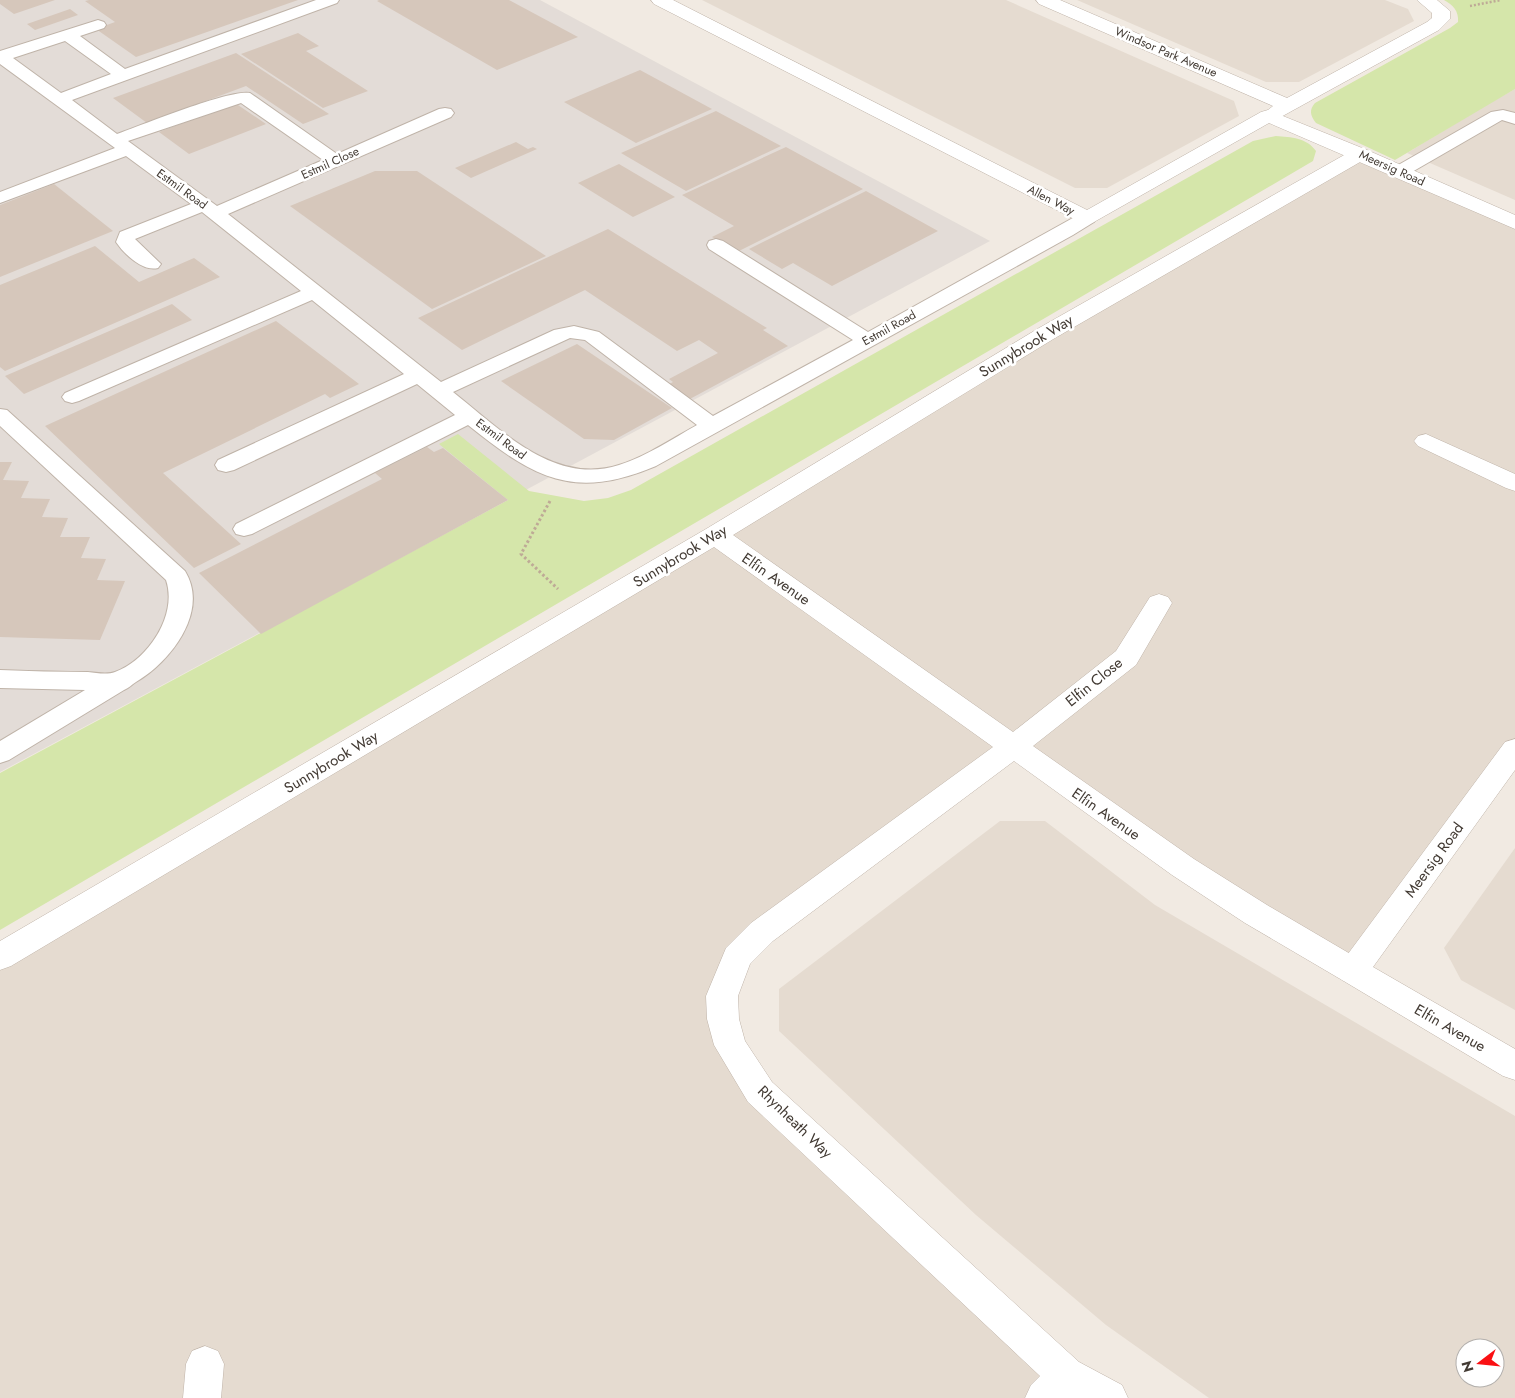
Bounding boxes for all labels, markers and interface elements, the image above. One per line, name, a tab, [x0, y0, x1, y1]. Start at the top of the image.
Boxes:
street label: Windsor Park Avenue	[1112, 22, 1220, 82]
street label: Estmil Close	[298, 142, 362, 184]
street label: Meersig Road	[1356, 145, 1428, 191]
street label: Estmil Road	[153, 164, 211, 214]
street label: Allen Way	[1024, 180, 1079, 220]
street label: Estmil Road	[859, 306, 919, 350]
street label: Sunnybrook Way	[975, 309, 1078, 383]
street label: Estmil Road	[472, 414, 530, 464]
street label: Sunnybrook Way	[629, 519, 732, 593]
street label: Elfin Avenue	[737, 547, 815, 611]
street label: Elfin Close	[1061, 652, 1128, 712]
street label: Sunnybrook Way	[280, 725, 383, 799]
street label: Elfin Avenue	[1067, 782, 1145, 846]
street label: Meersig Road	[1399, 818, 1469, 902]
street label: Elfin Avenue	[1410, 999, 1490, 1057]
street label: Rhynheath Way	[753, 1081, 838, 1164]
north arrow	[1455, 1338, 1505, 1388]
text: N	[1456, 1358, 1479, 1375]

